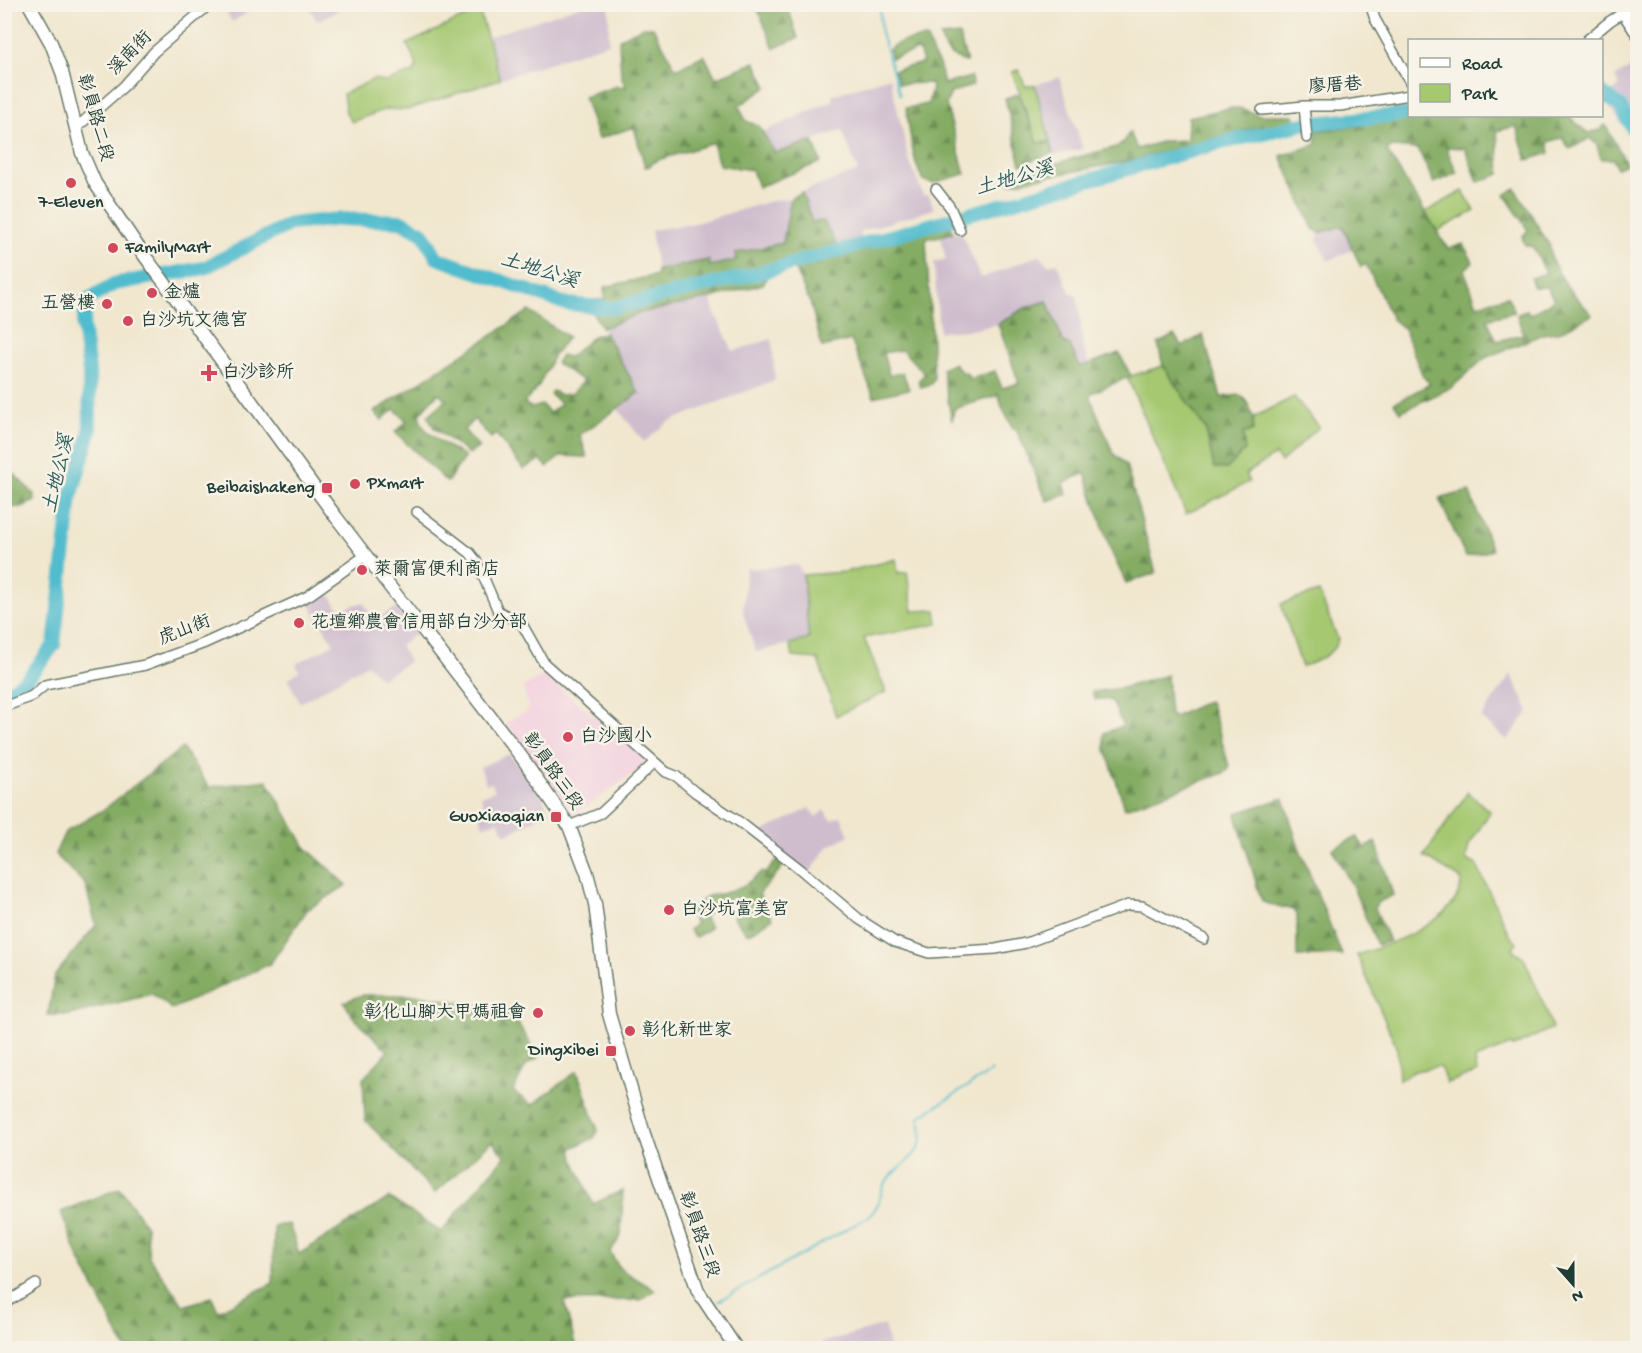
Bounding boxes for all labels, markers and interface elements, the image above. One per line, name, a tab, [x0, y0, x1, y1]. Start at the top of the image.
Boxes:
street label: 溪南街	[104, 27, 157, 81]
legend	[1408, 39, 1603, 117]
text: Road	[1462, 55, 1503, 76]
street label: 彰員路二段	[72, 72, 117, 164]
street label: 廖厝巷	[1307, 74, 1363, 99]
text: Park	[1461, 85, 1498, 106]
water label: 土地公溪	[973, 156, 1058, 202]
marker: 7-Eleven	[64, 176, 78, 190]
place label: 7-Eleven	[37, 193, 104, 214]
place label: FamilyMart	[124, 238, 212, 259]
marker: FamilyMart	[106, 241, 120, 255]
water label: 土地公溪	[497, 247, 582, 295]
place label: 金爐	[164, 282, 200, 304]
marker: 金爐	[145, 286, 159, 300]
place label: 五營樓	[41, 293, 95, 315]
marker: 五營樓	[100, 297, 114, 311]
place label: 白沙坑文德宮	[140, 310, 248, 332]
marker: 白沙坑文德宮	[121, 314, 135, 328]
place label: 白沙診所	[222, 362, 294, 384]
marker: 白沙診所	[200, 364, 218, 382]
water label: 土地公溪	[38, 431, 80, 516]
place label: Pxmart	[366, 474, 425, 495]
marker: Pxmart	[348, 477, 362, 491]
place label: Beibaishakeng	[206, 478, 315, 499]
marker: Beibaishakeng	[320, 481, 334, 495]
place label: 萊爾富便利商店	[374, 559, 500, 581]
marker: 萊爾富便利商店	[355, 563, 369, 577]
street label: 虎山街	[156, 611, 214, 650]
place label: 花壇鄉農會信用部白沙分部	[311, 612, 527, 634]
marker: 花壇鄉農會信用部白沙分部	[292, 616, 306, 630]
place label: 白沙國小	[580, 726, 652, 748]
street label: 彰員路三段	[518, 729, 587, 815]
marker: 白沙國小	[561, 730, 575, 744]
place label: Guoxiaoqian	[449, 807, 544, 828]
marker: Guoxiaoqian	[549, 810, 563, 824]
place label: 白沙坑富美宮	[681, 899, 789, 921]
marker: 白沙坑富美宮	[662, 903, 676, 917]
place label: 彰化山腳大甲媽祖會	[364, 1002, 526, 1024]
marker: 彰化山腳大甲媽祖會	[531, 1006, 545, 1020]
place label: 彰化新世家	[642, 1020, 732, 1042]
marker: 彰化新世家	[623, 1024, 637, 1038]
place label: Dingxibei	[528, 1041, 599, 1062]
marker: Dingxibei	[604, 1044, 618, 1058]
street label: 彰員路三段	[673, 1189, 724, 1281]
north arrow	[1543, 1254, 1603, 1314]
text: N	[1568, 1284, 1585, 1306]

